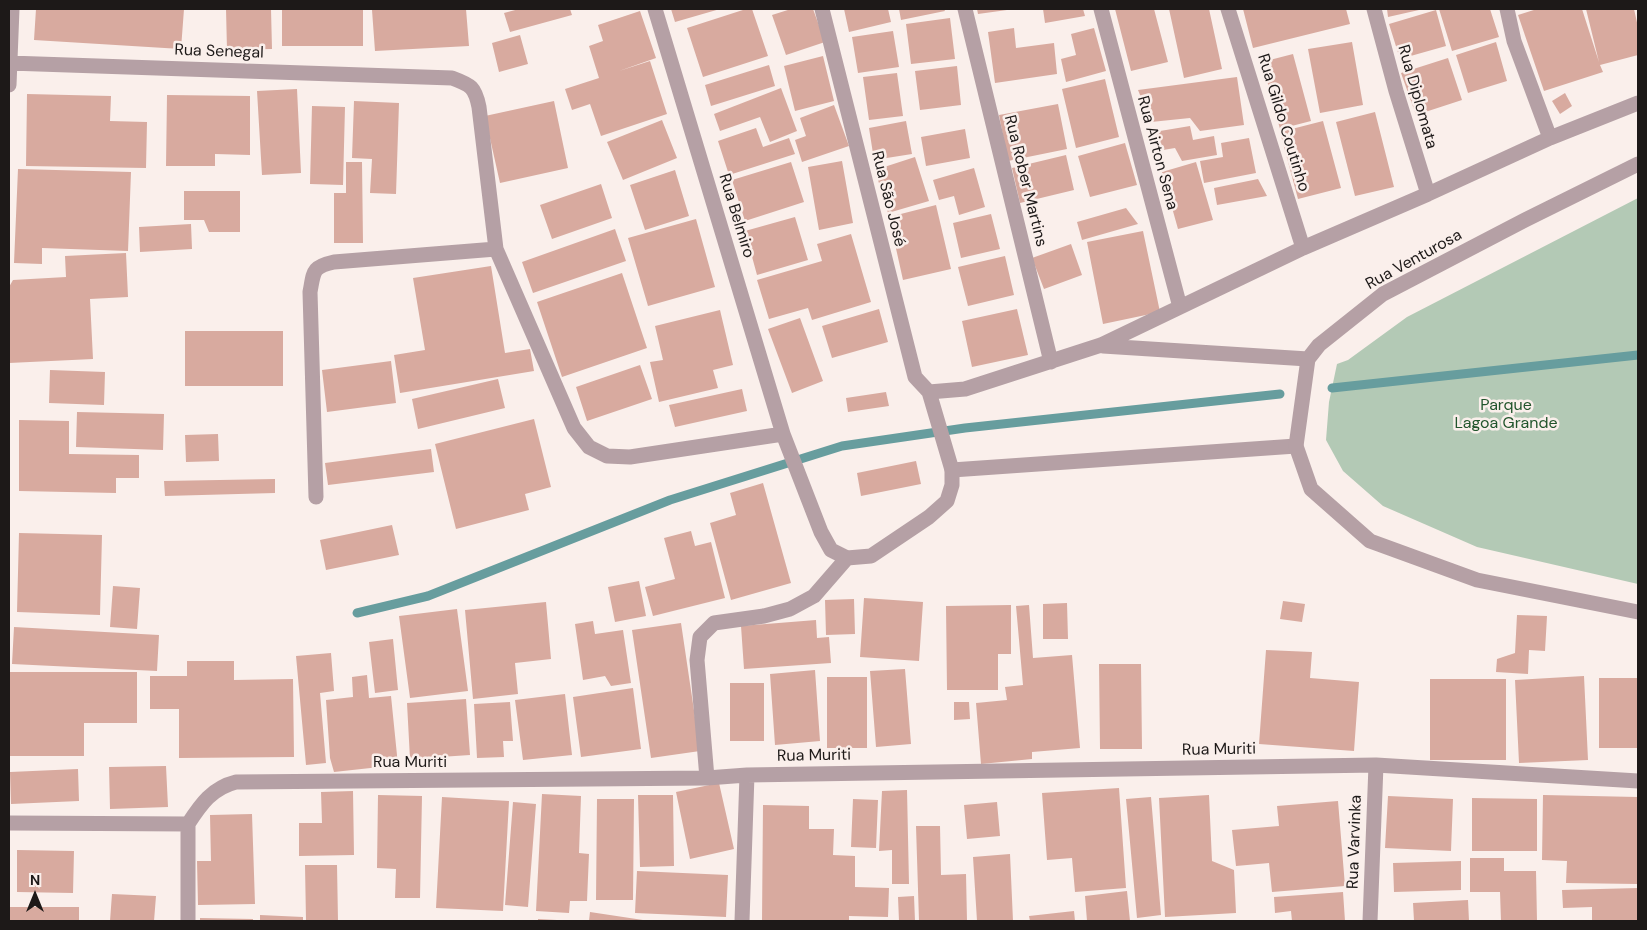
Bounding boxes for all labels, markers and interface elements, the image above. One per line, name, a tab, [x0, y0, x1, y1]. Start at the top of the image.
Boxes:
street label: Rua Senegal	[174, 41, 264, 63]
street label: Rua Diplomata	[1393, 43, 1441, 151]
street label: Rua Gildo Coutinho	[1253, 52, 1313, 194]
street label: Rua Airton Sena	[1133, 94, 1181, 212]
street label: Rua Rober Martins	[999, 113, 1051, 249]
street label: Rua São José	[867, 149, 909, 249]
street label: Rua Belmiro	[714, 172, 758, 260]
street label: Rua Venturosa	[1363, 226, 1465, 294]
park label: Parque Lagoa Grande	[1454, 396, 1558, 434]
street label: Rua Muriti	[1182, 740, 1256, 760]
street label: Rua Muriti	[777, 746, 851, 766]
street label: Rua Muriti	[373, 753, 447, 773]
street label: Rua Varvinka	[1344, 795, 1366, 889]
north arrow	[10, 870, 60, 920]
text: N	[30, 871, 40, 889]

